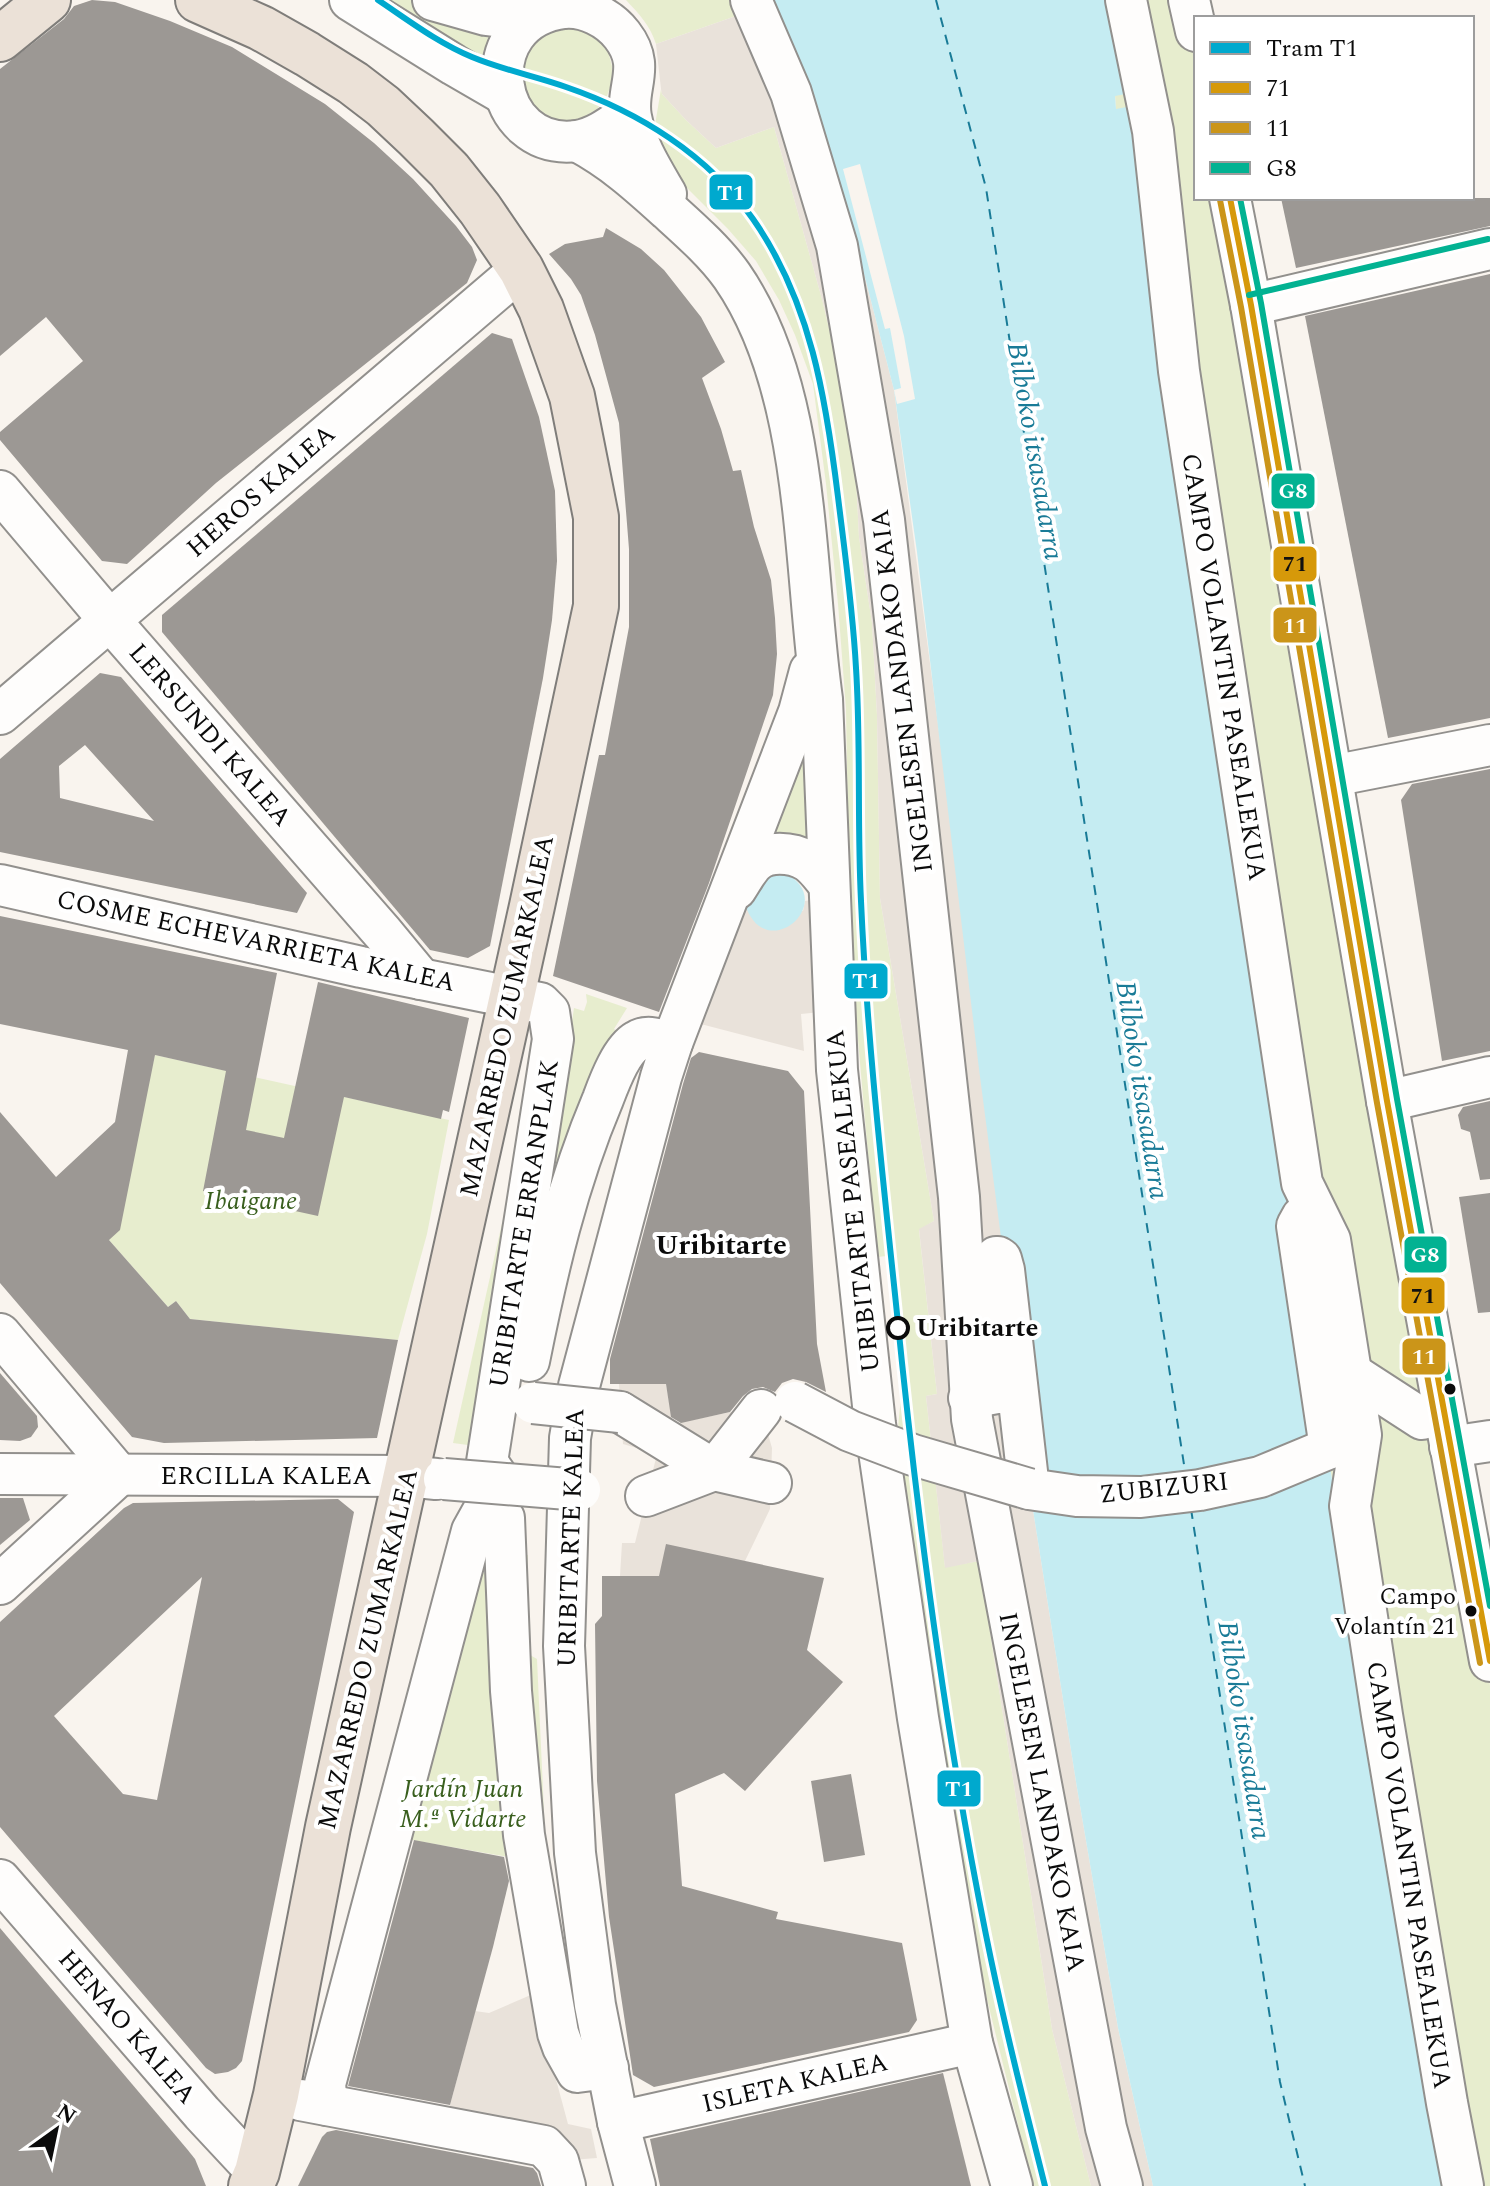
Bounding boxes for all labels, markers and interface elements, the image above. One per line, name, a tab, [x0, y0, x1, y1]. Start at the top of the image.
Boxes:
legend	[1194, 16, 1474, 200]
text: Tram T1	[1266, 31, 1358, 67]
text: 71	[1266, 71, 1290, 107]
text: 11	[1266, 111, 1290, 147]
text: G8	[1266, 151, 1296, 187]
line badge: T1	[708, 173, 754, 211]
text: T1	[717, 177, 745, 210]
water label: Bilboko itsasadarra	[995, 338, 1075, 564]
street label: HEROS KALEA	[177, 415, 345, 567]
street label: CAMPO VOLANTIN PASEALEKUA	[1170, 450, 1278, 884]
line badge: G8	[1270, 472, 1316, 510]
text: G8	[1279, 475, 1307, 508]
street label: INGELESEN LANDAKO KAIA	[860, 507, 944, 875]
line badge: 71	[1272, 545, 1318, 583]
text: 71	[1283, 548, 1307, 581]
line badge: 11	[1272, 606, 1318, 644]
text: 11	[1283, 610, 1307, 643]
street label: LERSUNDI KALEA	[119, 634, 301, 836]
street label: MAZARREDO ZUMARKALEA	[449, 831, 565, 1201]
street label: COSME ECHEVARRIETA KALEA	[53, 879, 459, 1003]
line badge: T1	[843, 962, 889, 1000]
text: T1	[852, 965, 880, 998]
water label: Bilboko itsasadarra	[1103, 978, 1181, 1202]
street label: URIBITARTE PASEALEKUA	[815, 1028, 891, 1374]
street label: URIBITARTE ERRANPLAK	[478, 1057, 570, 1391]
park label: Ibaigane	[205, 1181, 297, 1221]
district label: Uribitarte	[655, 1224, 787, 1267]
line badge: G8	[1403, 1235, 1448, 1274]
text: G8	[1411, 1239, 1439, 1272]
line badge: 71	[1400, 1276, 1446, 1315]
text: 71	[1411, 1280, 1435, 1313]
place label: Uribitarte	[916, 1308, 1038, 1348]
marker: Uribitarte	[887, 1317, 909, 1339]
line badge: 11	[1401, 1337, 1447, 1376]
text: 11	[1412, 1341, 1436, 1374]
unlabelled marker	[1442, 1381, 1458, 1397]
street label: URIBITARTE KALEA	[546, 1407, 596, 1669]
street label: ERCILLA KALEA	[160, 1456, 372, 1496]
street label: ZUBIZURI	[1097, 1461, 1231, 1515]
street label: MAZARREDO ZUMARKALEA	[307, 1465, 429, 1833]
place label: Campo Volantín 21	[1334, 1579, 1456, 1645]
marker: Campo Volantín 21	[1463, 1603, 1479, 1619]
street label: INGELESEN LANDAKO KAIA	[987, 1609, 1097, 1975]
water label: Bilboko itsasadarra	[1205, 1618, 1283, 1842]
street label: CAMPO VOLANTIN PASEALEKUA	[1355, 1658, 1463, 2092]
park label: Jardín Juan M.ª Vidarte	[399, 1769, 527, 1839]
line badge: T1	[936, 1769, 982, 1808]
text: T1	[945, 1773, 973, 1806]
street label: HENAO KALEA	[48, 1941, 206, 2113]
street label: ISLETA KALEA	[698, 2042, 892, 2124]
north arrow	[16, 2090, 96, 2170]
text: N	[50, 2096, 83, 2133]

